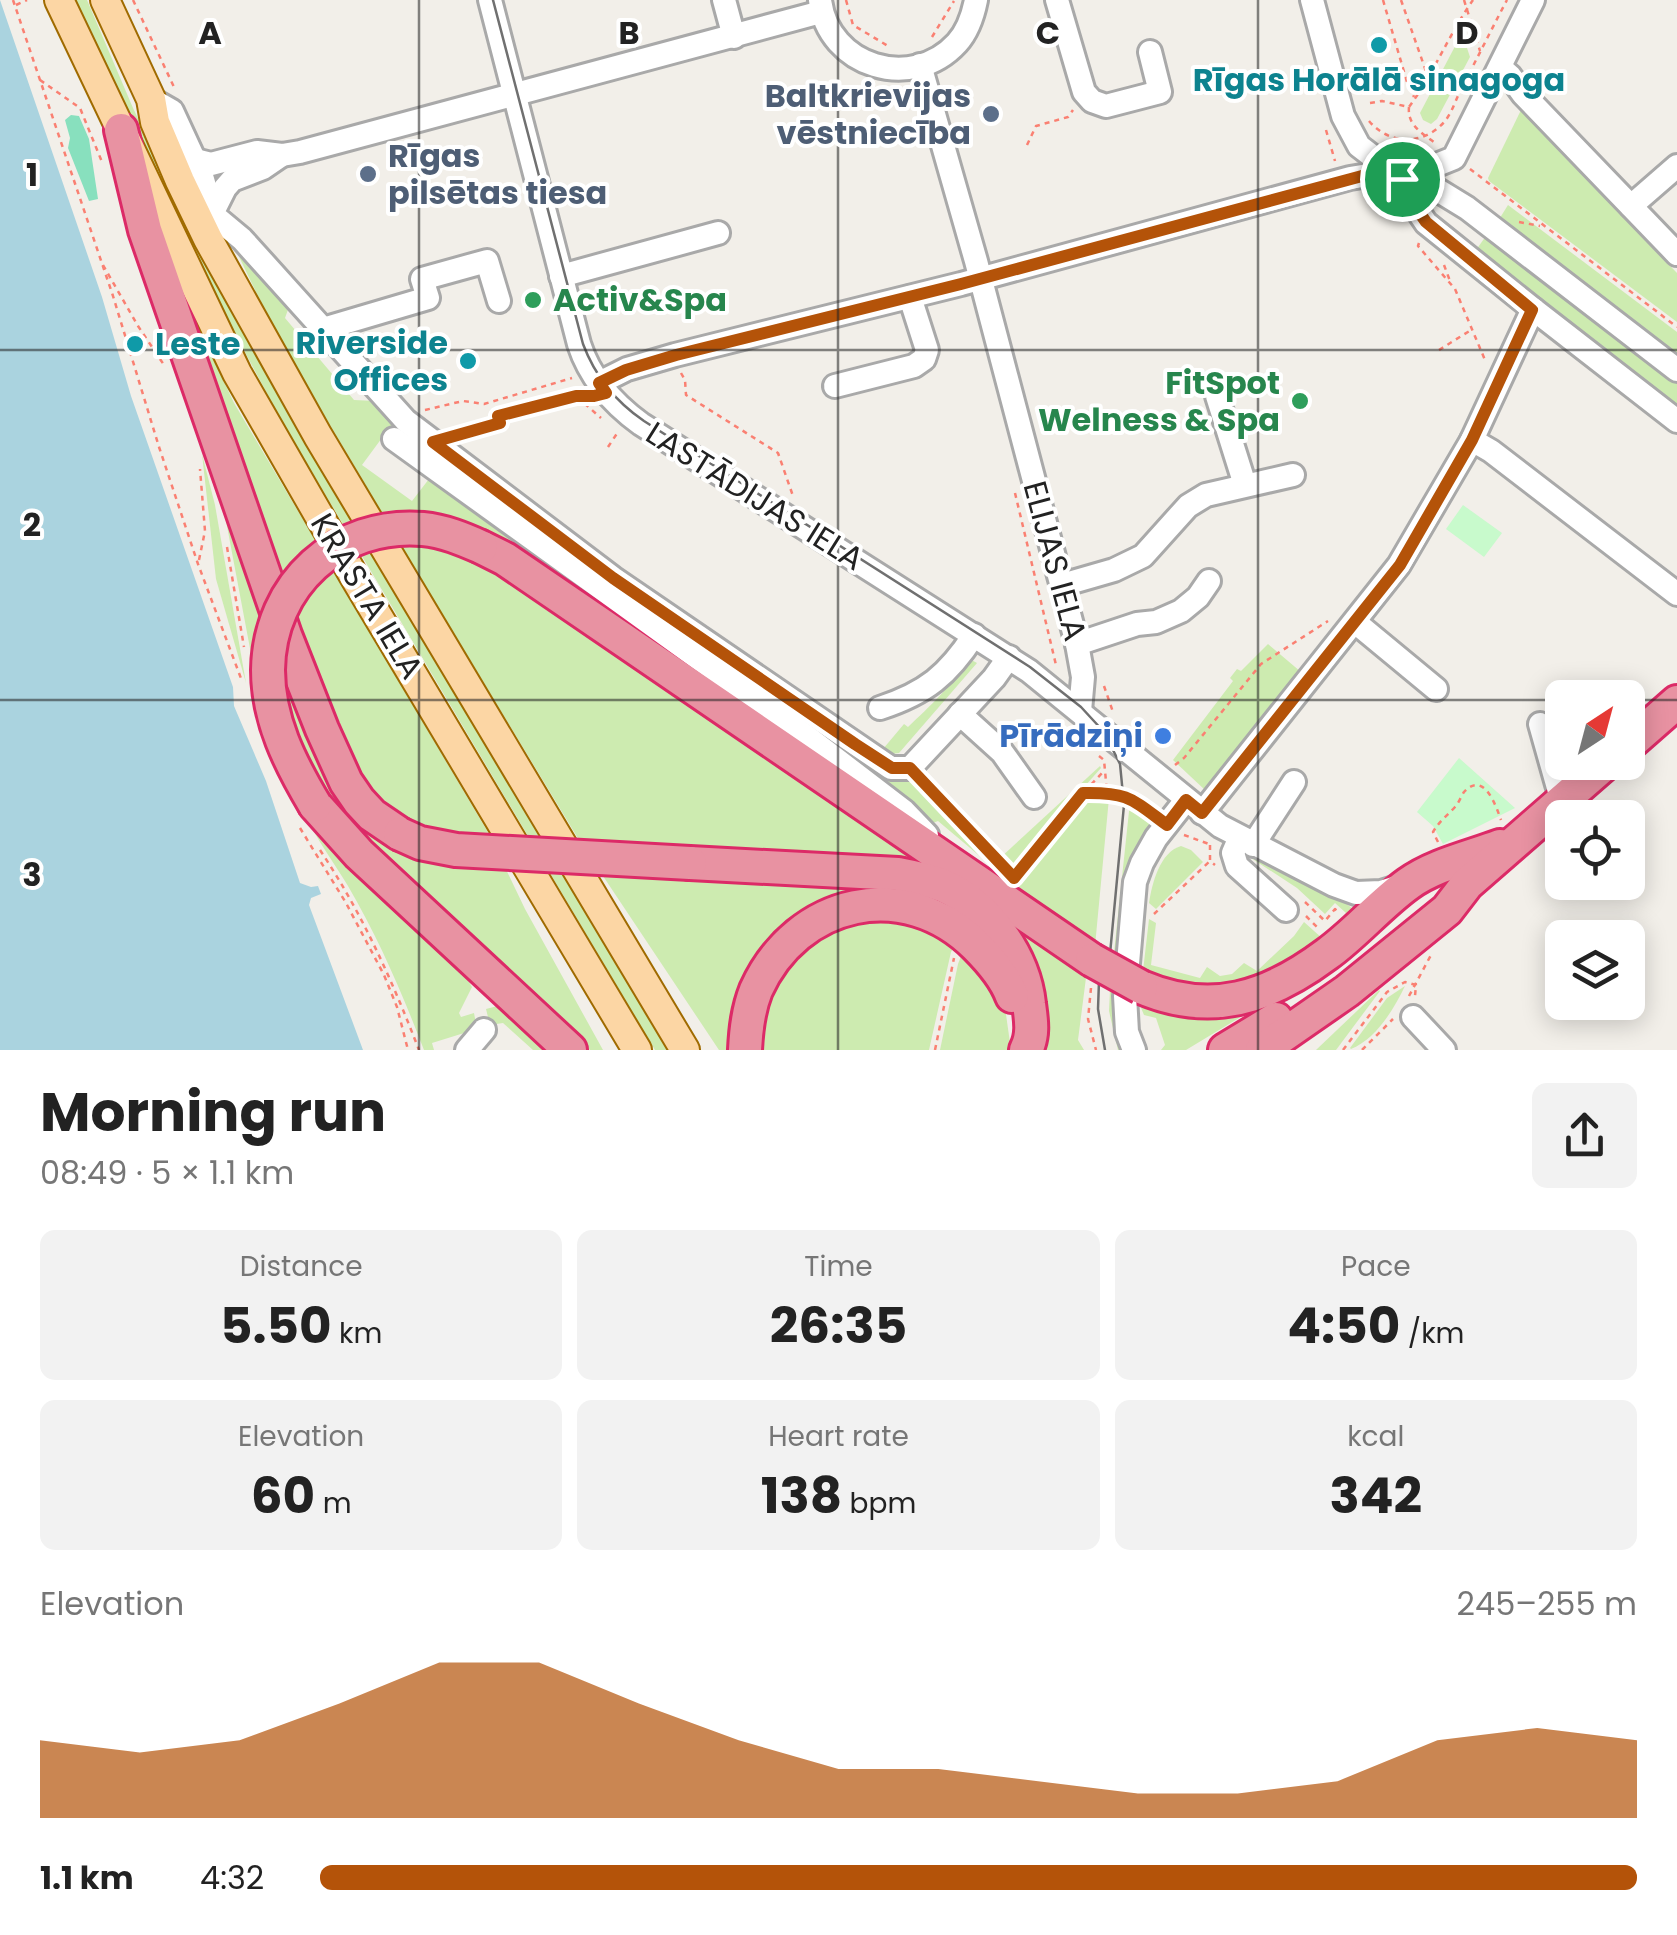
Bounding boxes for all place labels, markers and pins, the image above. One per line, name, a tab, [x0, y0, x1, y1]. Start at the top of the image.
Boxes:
marker: Rīgas Horālā sinagoga	[1368, 34, 1390, 56]
place label: Rīgas Horālā sinagoga	[1193, 57, 1565, 102]
place label: Baltkrievijas vēstniecība	[765, 73, 971, 155]
marker: Baltkrievijas vēstniecība	[980, 103, 1002, 125]
place label: Rīgas pilsētas tiesa	[388, 133, 607, 215]
pin	[1360, 137, 1445, 222]
marker: Rīgas pilsētas tiesa	[357, 163, 379, 185]
place label: Activ&Spa	[553, 277, 727, 322]
marker: Activ&Spa	[522, 289, 544, 311]
place label: Riverside Offices	[296, 320, 448, 402]
place label: Leste	[155, 321, 241, 366]
marker: Leste	[124, 333, 146, 355]
marker: Riverside Offices	[457, 350, 479, 372]
place label: FitSpot Welness & Spa	[1038, 360, 1280, 442]
marker: FitSpot Welness & Spa	[1289, 390, 1311, 412]
place label: Pīrādziņi	[999, 713, 1143, 758]
marker: Pīrādziņi	[1152, 725, 1174, 747]

